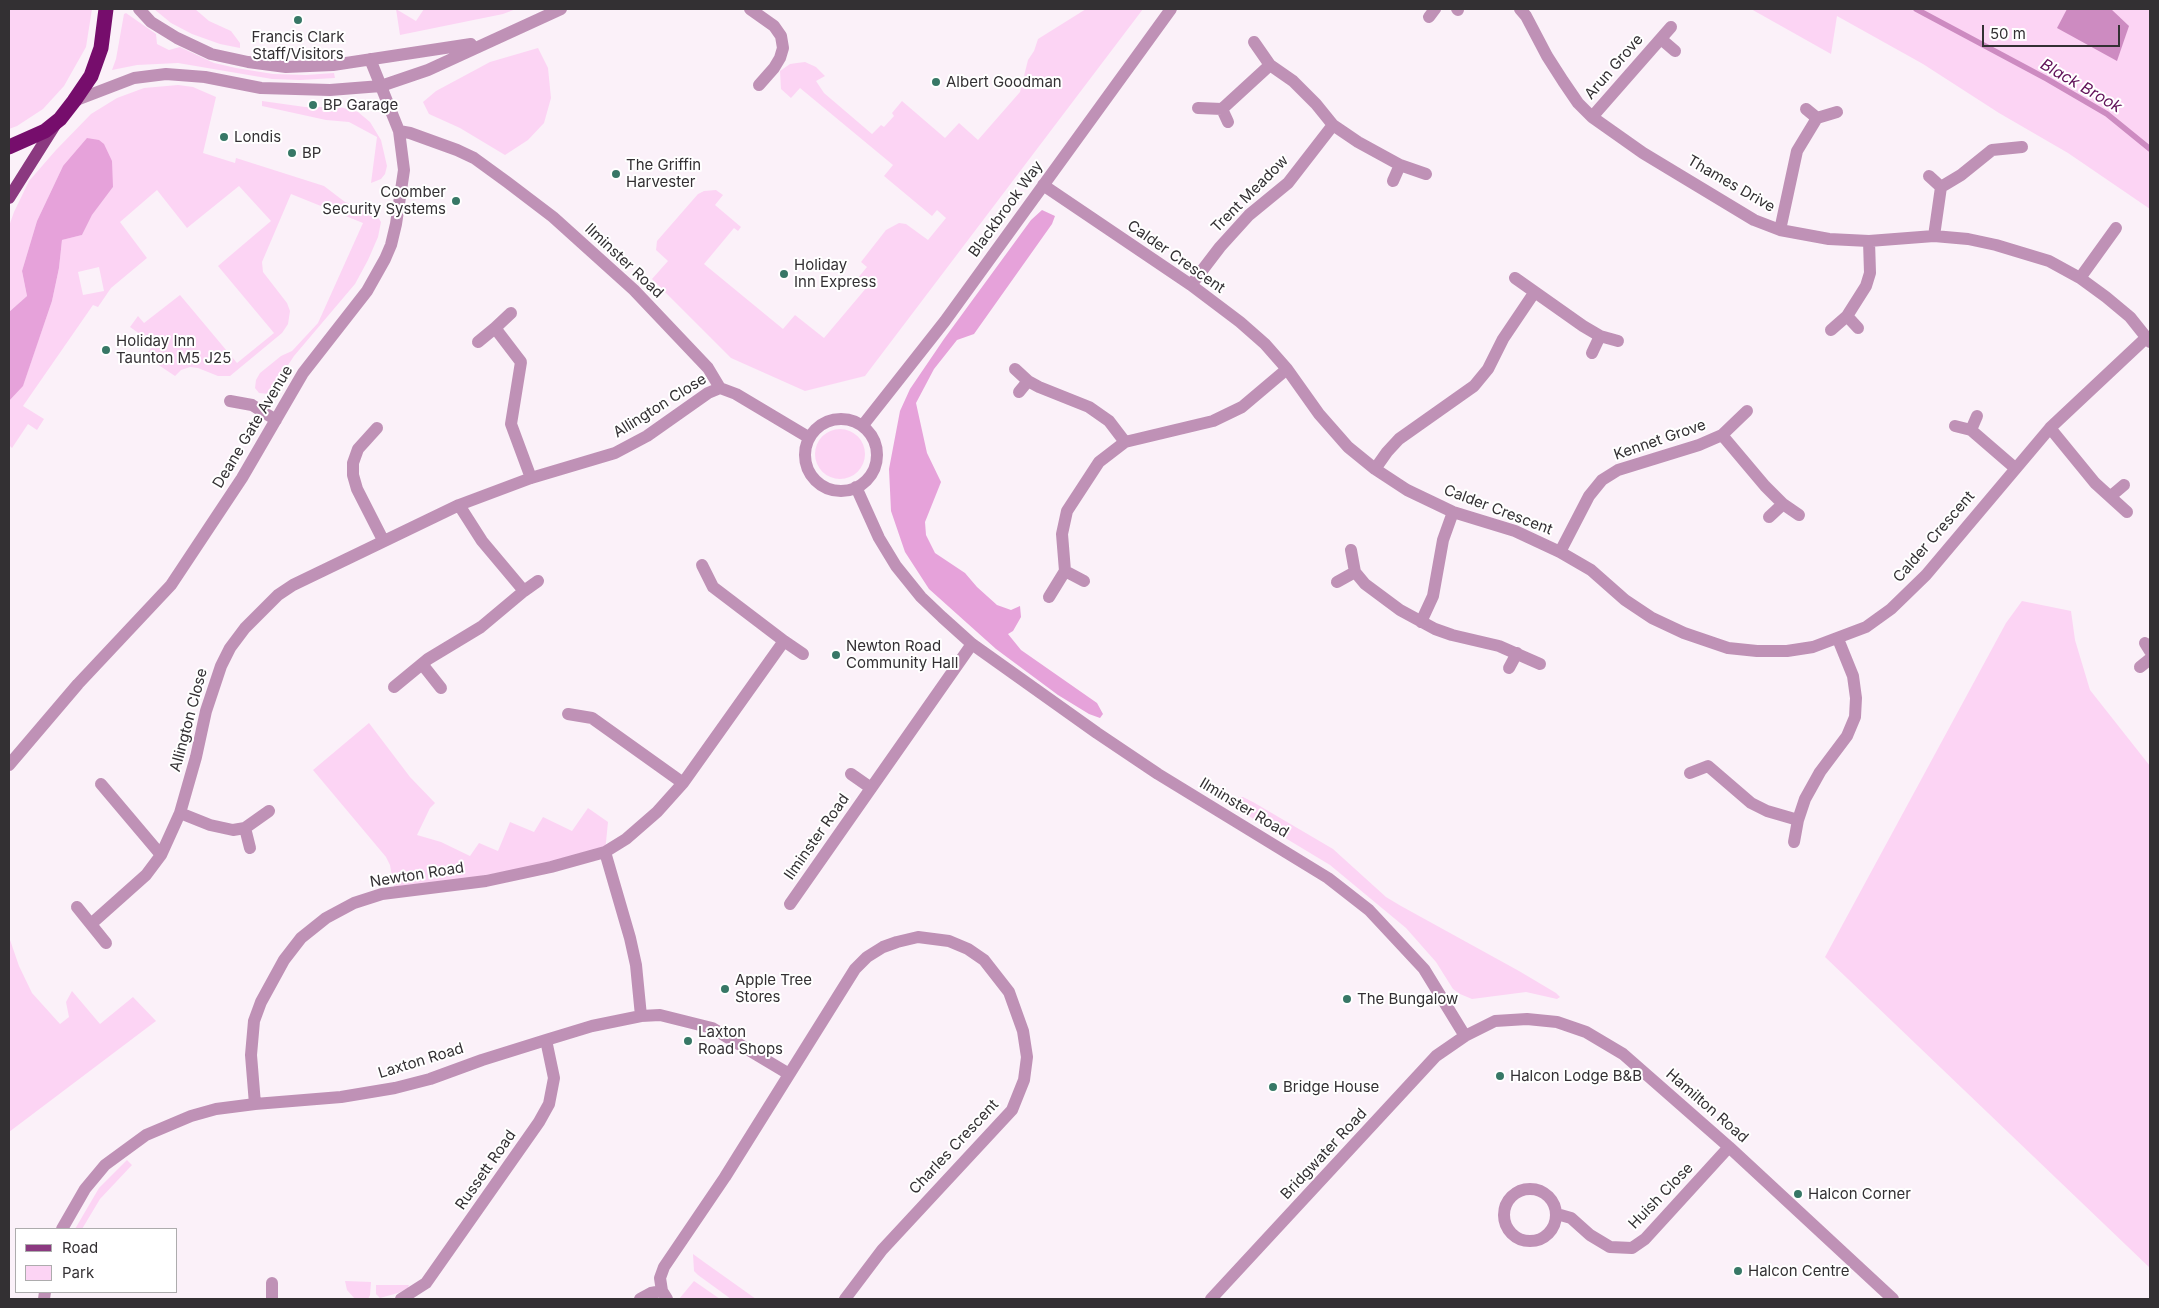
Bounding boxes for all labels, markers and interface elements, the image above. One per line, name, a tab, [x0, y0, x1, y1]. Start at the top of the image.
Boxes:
marker: Francis Clark Staff/Visitors	[292, 14, 304, 26]
scale bar	[1984, 15, 2122, 47]
text: 50 m	[1990, 24, 2026, 43]
place label: Francis Clark Staff/Visitors	[252, 28, 344, 63]
street label: Arun Grove	[1581, 31, 1647, 103]
water label: Black Brook	[2037, 55, 2125, 117]
place label: Albert Goodman	[946, 73, 1062, 91]
marker: Albert Goodman	[930, 76, 942, 88]
place label: BP Garage	[323, 96, 398, 114]
marker: BP Garage	[307, 99, 319, 111]
place label: Londis	[234, 128, 281, 146]
marker: Londis	[218, 131, 230, 143]
place label: BP	[302, 144, 321, 162]
marker: BP	[286, 147, 298, 159]
street label: Trent Meadow	[1208, 152, 1292, 236]
street label: Thames Drive	[1684, 152, 1778, 216]
place label: The Griffin Harvester	[626, 156, 701, 191]
street label: Blackbrook Way	[965, 157, 1047, 261]
marker: The Griffin Harvester	[610, 168, 622, 180]
place label: Coomber Security Systems	[322, 183, 446, 218]
marker: Coomber Security Systems	[450, 195, 462, 207]
street label: Calder Crescent	[1124, 217, 1228, 297]
street label: Ilminster Road	[581, 220, 667, 302]
place label: Holiday Inn Express	[794, 256, 876, 291]
marker: Holiday Inn Express	[778, 268, 790, 280]
place label: Holiday Inn Taunton M5 J25	[116, 332, 231, 367]
marker: Holiday Inn Taunton M5 J25	[100, 344, 112, 356]
street label: Deane Gate Avenue	[209, 362, 297, 492]
street label: Allington Close	[610, 370, 710, 442]
street label: Kennet Grove	[1612, 416, 1708, 464]
street label: Calder Crescent	[1441, 481, 1555, 539]
street label: Calder Crescent	[1890, 488, 1978, 586]
place label: Newton Road Community Hall	[846, 637, 958, 672]
marker: Newton Road Community Hall	[830, 649, 842, 661]
street label: Allington Close	[167, 666, 211, 774]
street label: Ilminster Road	[1196, 774, 1292, 842]
street label: Ilminster Road	[781, 791, 853, 883]
street label: Newton Road	[369, 859, 465, 891]
place label: Apple Tree Stores	[735, 971, 812, 1006]
marker: Apple Tree Stores	[719, 983, 731, 995]
place label: The Bungalow	[1357, 990, 1458, 1008]
marker: The Bungalow	[1341, 993, 1353, 1005]
place label: Laxton Road Shops	[698, 1023, 783, 1058]
marker: Laxton Road Shops	[682, 1035, 694, 1047]
street label: Laxton Road	[376, 1039, 466, 1083]
street label: Hamilton Road	[1662, 1065, 1752, 1147]
place label: Halcon Lodge B&B	[1510, 1067, 1642, 1085]
marker: Halcon Lodge B&B	[1494, 1070, 1506, 1082]
place label: Bridge House	[1283, 1078, 1379, 1096]
marker: Bridge House	[1267, 1081, 1279, 1093]
street label: Charles Crescent	[906, 1096, 1002, 1198]
street label: Bridgwater Road	[1277, 1105, 1371, 1203]
street label: Russett Road	[452, 1127, 520, 1213]
street label: Huish Close	[1625, 1159, 1697, 1233]
place label: Halcon Corner	[1808, 1185, 1911, 1203]
marker: Halcon Corner	[1792, 1188, 1804, 1200]
legend	[15, 1228, 178, 1293]
text: Road	[62, 1238, 98, 1257]
place label: Halcon Centre	[1748, 1262, 1849, 1280]
text: Park	[62, 1263, 94, 1282]
marker: Halcon Centre	[1732, 1265, 1744, 1277]

